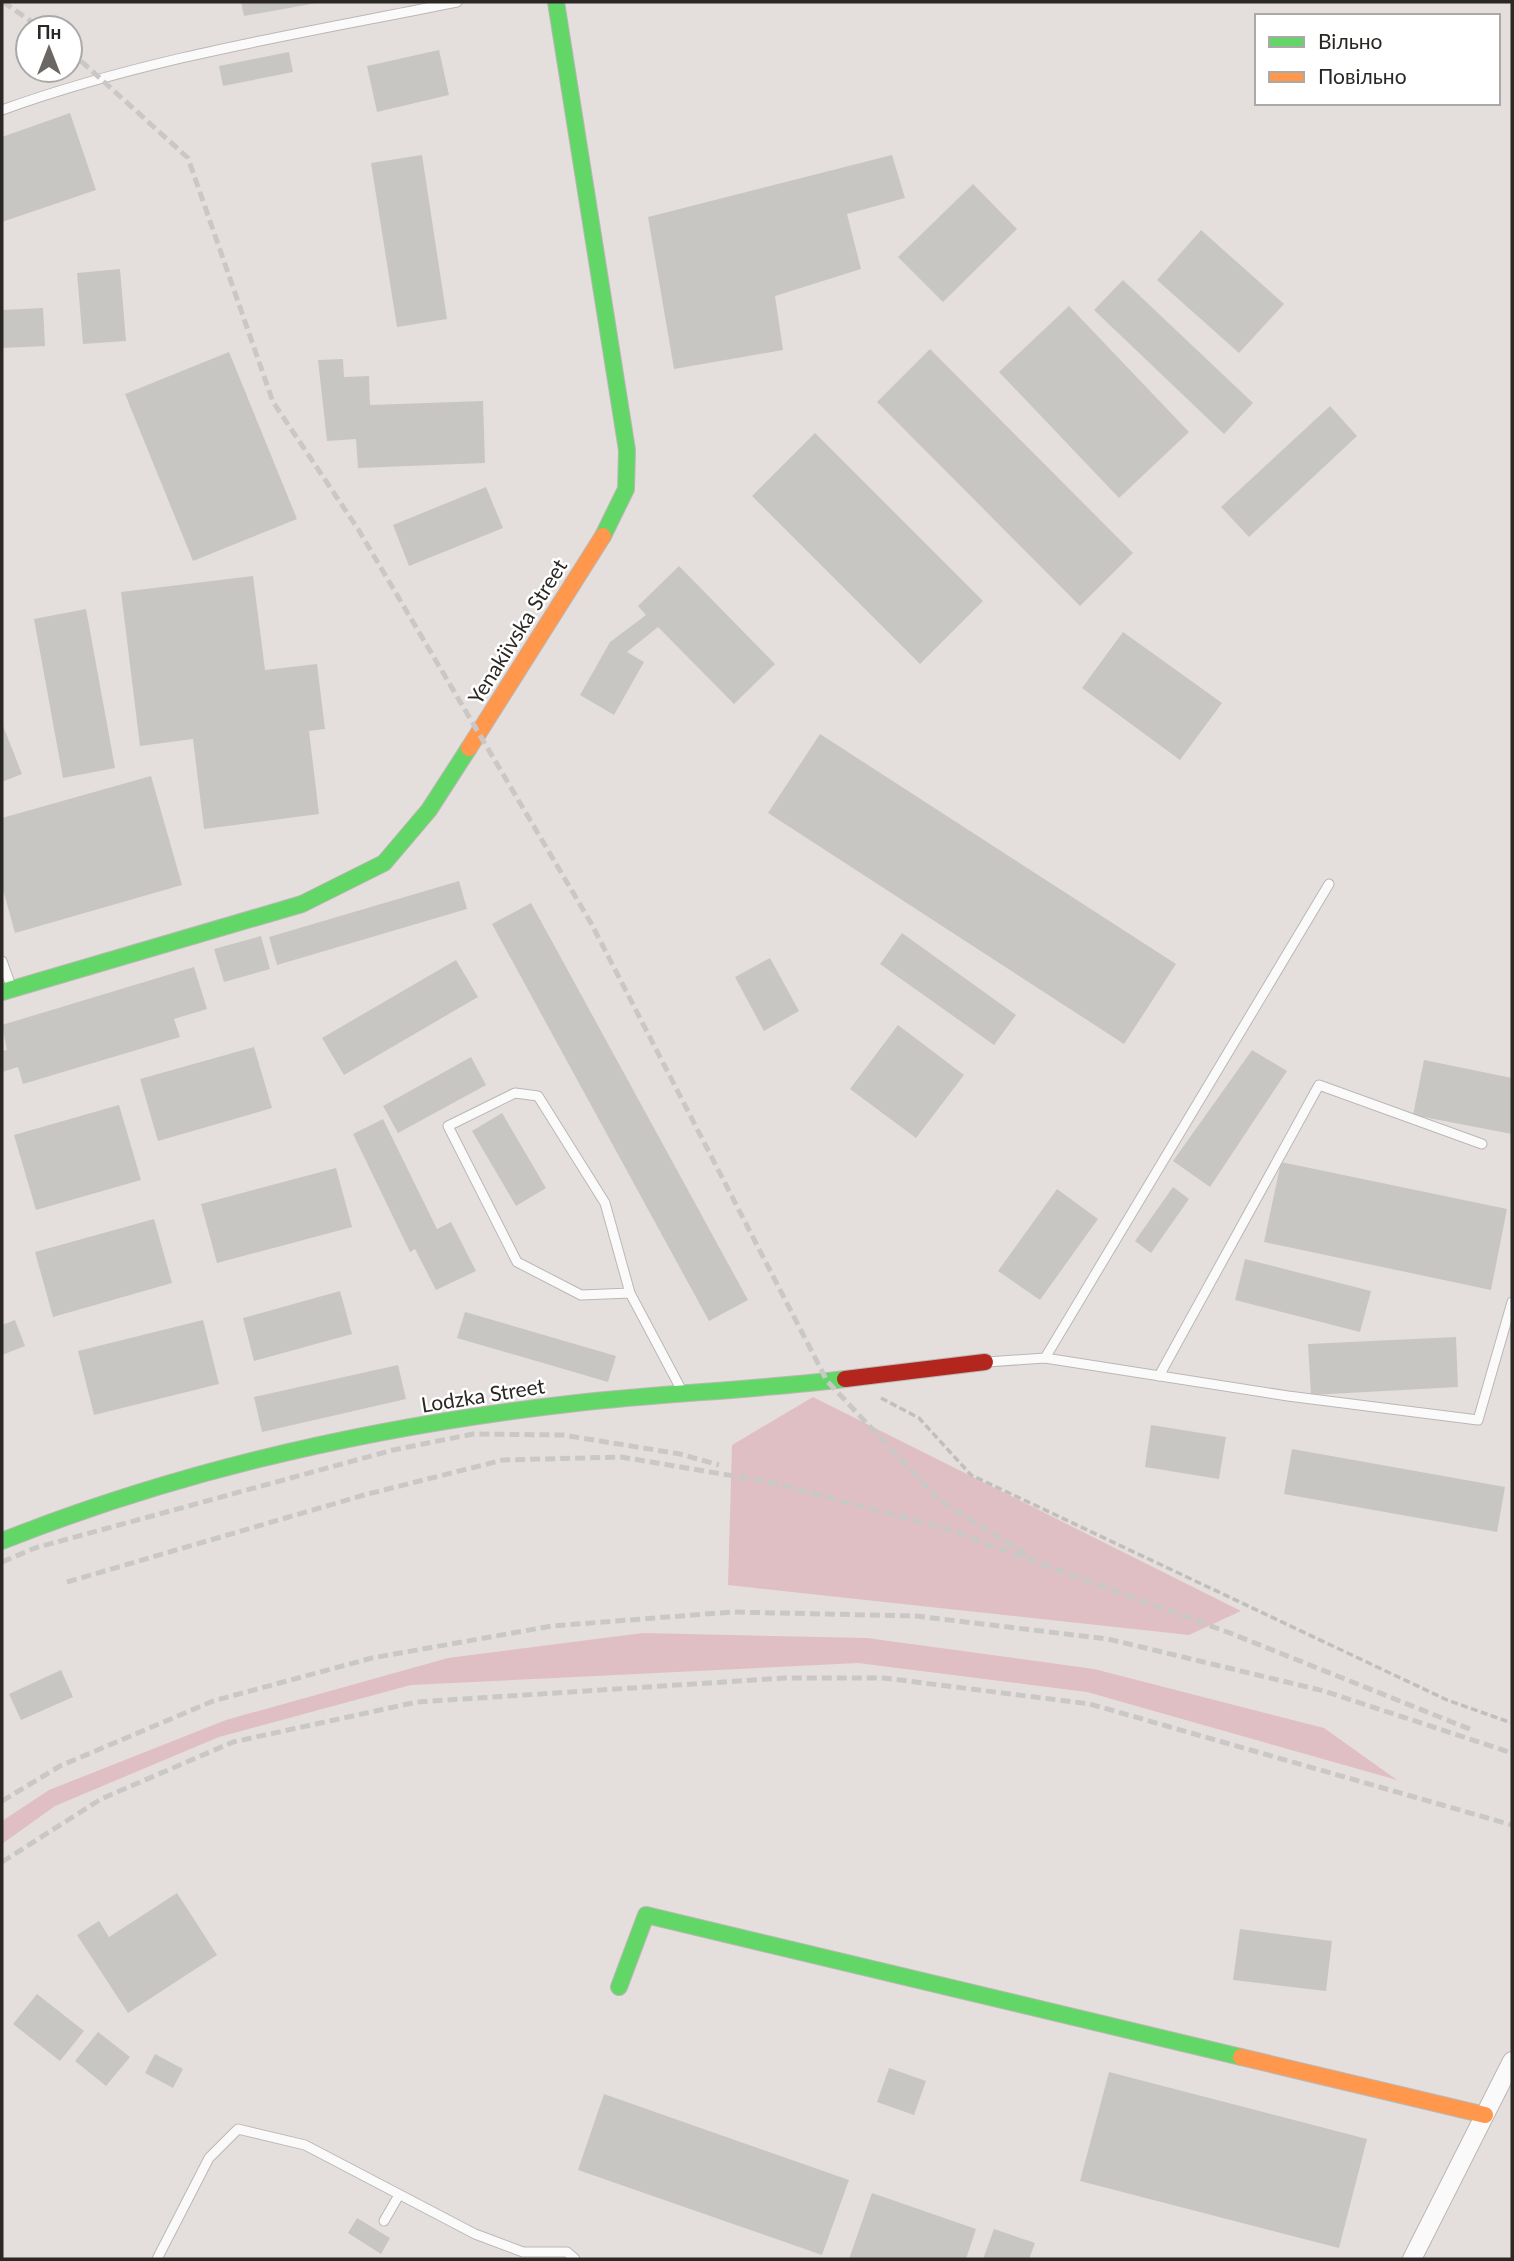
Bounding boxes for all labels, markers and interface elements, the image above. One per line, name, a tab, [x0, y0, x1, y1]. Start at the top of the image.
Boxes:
north arrow	[14, 14, 84, 84]
legend	[1255, 14, 1500, 105]
text: Пн	[37, 20, 61, 43]
text: Вільно	[1318, 28, 1383, 53]
text: Повільно	[1318, 63, 1407, 88]
street label: Yenakiivska Street	[462, 554, 572, 708]
street label: Lodzka Street	[419, 1372, 547, 1417]

